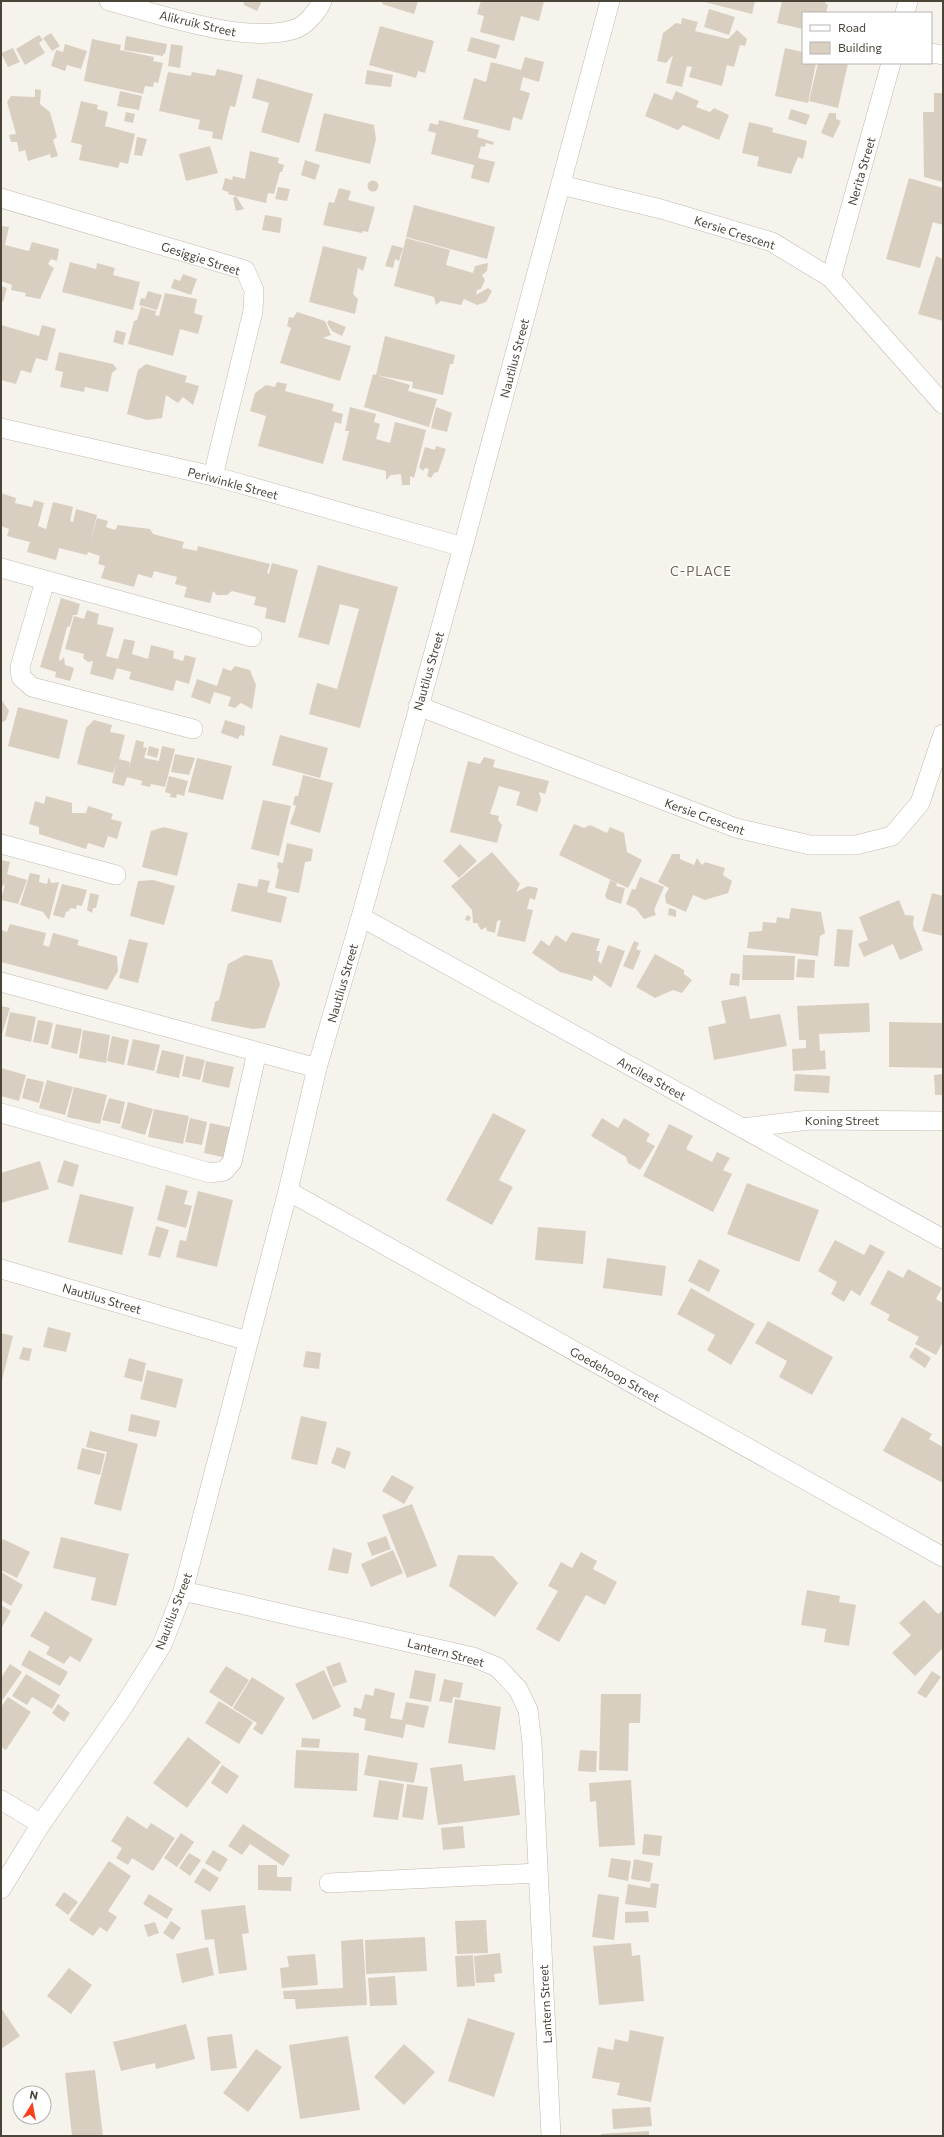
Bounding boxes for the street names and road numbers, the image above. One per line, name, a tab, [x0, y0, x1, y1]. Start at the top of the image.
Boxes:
street label: Alikruik Street	[158, 7, 238, 39]
street label: Nerita Street	[845, 135, 877, 207]
street label: Kersie Crescent	[693, 212, 777, 252]
street label: Gesiggie Street	[160, 239, 242, 277]
street label: Nautilus Street	[497, 317, 531, 399]
street label: Periwinkle Street	[186, 464, 280, 502]
street label: Nautilus Street	[410, 630, 446, 712]
street label: Kersie Crescent	[663, 795, 747, 837]
street label: Nautilus Street	[324, 942, 360, 1024]
street label: Ancilea Street	[615, 1053, 689, 1103]
street label: Koning Street	[805, 1113, 879, 1127]
street label: Nautilus Street	[61, 1280, 143, 1316]
street label: Goedehoop Street	[568, 1344, 662, 1404]
street label: Nautilus Street	[152, 1570, 194, 1652]
street label: Lantern Street	[406, 1635, 486, 1669]
street label: Lantern Street	[536, 1964, 554, 2044]

